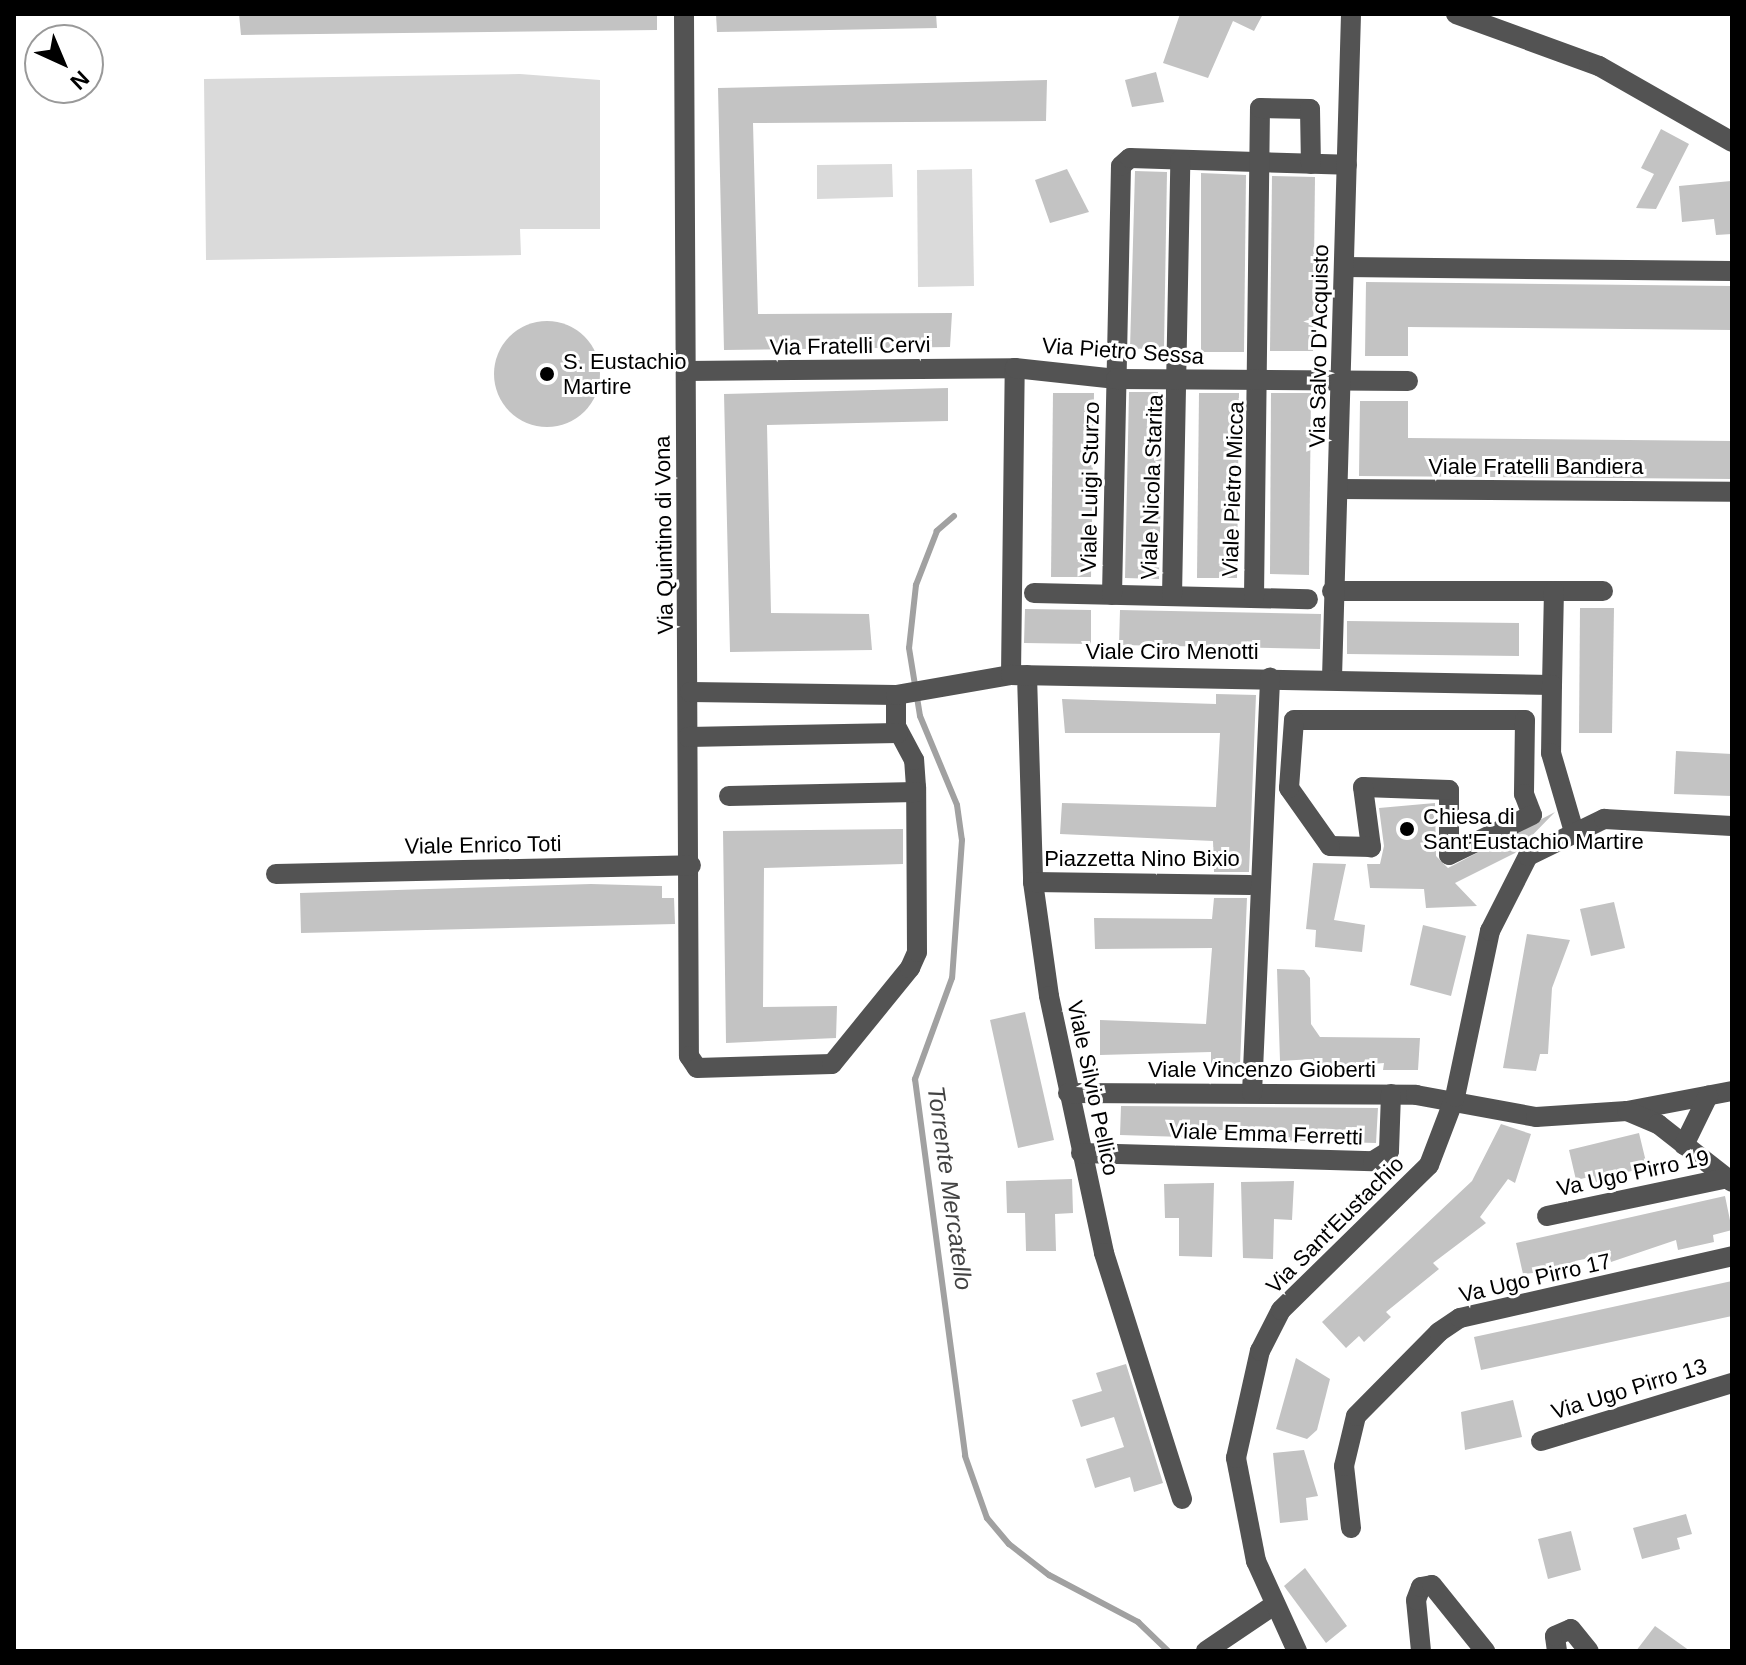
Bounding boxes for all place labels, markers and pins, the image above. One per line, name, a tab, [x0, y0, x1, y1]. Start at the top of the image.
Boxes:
place label: S. Eustachio Martire	[563, 348, 687, 400]
marker: S. Eustachio Martire	[538, 365, 556, 383]
place label: Chiesa di Sant'Eustachio Martire	[1423, 803, 1644, 854]
marker: Chiesa di Sant'Eustachio Martire	[1398, 820, 1416, 838]

